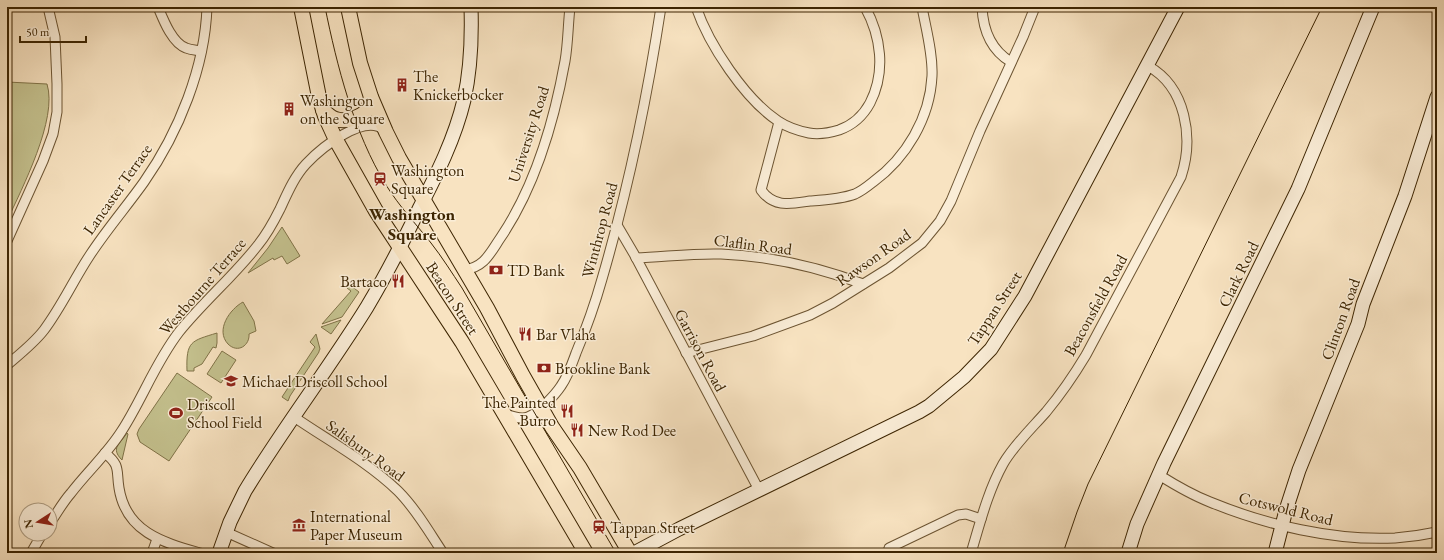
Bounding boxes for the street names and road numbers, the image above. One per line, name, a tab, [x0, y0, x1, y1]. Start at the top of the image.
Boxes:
street label: University Road	[503, 82, 554, 185]
street label: Lancaster Terrace	[78, 140, 157, 239]
street label: Winthrop Road	[577, 179, 623, 280]
street label: Rawson Road	[832, 223, 916, 291]
street label: Claflin Road	[713, 229, 794, 260]
street label: Westbourne Terrace	[154, 233, 250, 339]
street label: Clark Road	[1213, 237, 1264, 311]
street label: Beaconsfield Road	[1059, 250, 1132, 360]
street label: Beacon Street	[421, 258, 484, 339]
street label: Tappan Street	[962, 267, 1026, 350]
street label: Clinton Road	[1316, 274, 1365, 363]
street label: Garrison Road	[670, 305, 732, 396]
street label: Salisbury Road	[322, 415, 410, 487]
street label: Cotswold Road	[1237, 487, 1336, 531]

